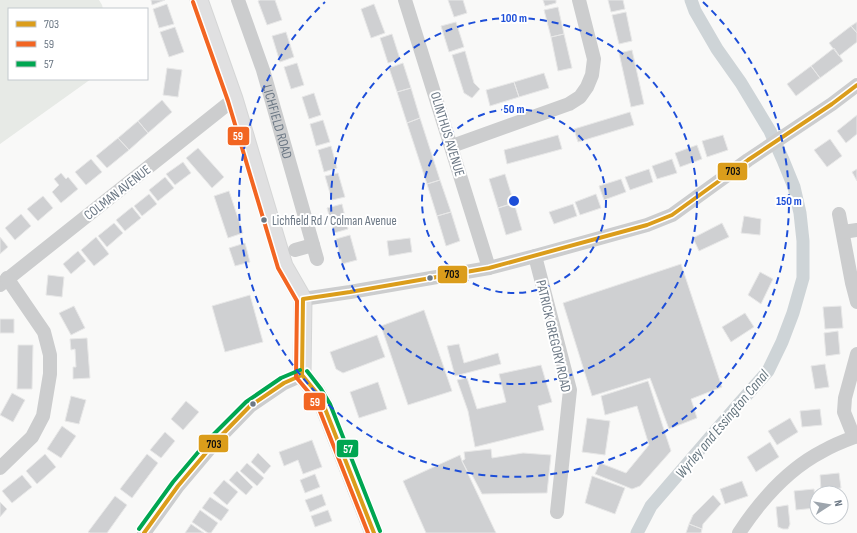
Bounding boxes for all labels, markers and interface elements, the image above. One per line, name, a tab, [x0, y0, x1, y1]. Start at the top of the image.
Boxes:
legend	[8, 8, 148, 80]
text: 100 m	[501, 11, 527, 26]
text: 703	[44, 17, 59, 32]
text: 59	[44, 37, 54, 52]
text: 57	[44, 57, 54, 72]
street label: LICHFIELD ROAD	[259, 83, 296, 161]
street label: OLINTHUS AVENUE	[427, 90, 469, 179]
text: 50 m	[504, 102, 524, 117]
line badge: 59	[227, 126, 250, 146]
text: 59	[233, 130, 243, 143]
street label: COLMAN AVENUE	[81, 161, 154, 224]
line badge: 703	[717, 162, 748, 181]
text: 703	[726, 165, 741, 178]
centre of rings	[507, 194, 521, 208]
text: 150 m	[776, 194, 802, 209]
place label: Lichfield Rd / Colman Avenue	[272, 213, 397, 229]
marker: Lichfield Rd / Colman Avenue	[259, 215, 269, 225]
line badge: 703	[437, 265, 468, 284]
text: 703	[445, 268, 460, 281]
unlabelled marker	[425, 273, 435, 283]
street label: PATRICK GREGORY ROAD	[532, 278, 575, 394]
water label: Wyrley and Essington Canal	[672, 365, 774, 482]
line badge: 59	[303, 392, 326, 411]
text: 59	[310, 396, 320, 409]
unlabelled marker	[248, 399, 258, 409]
line badge: 703	[198, 434, 229, 453]
text: 703	[207, 438, 222, 451]
line badge: 57	[336, 439, 359, 458]
text: 57	[343, 443, 353, 456]
north arrow	[809, 485, 849, 525]
text: N	[831, 499, 845, 507]

